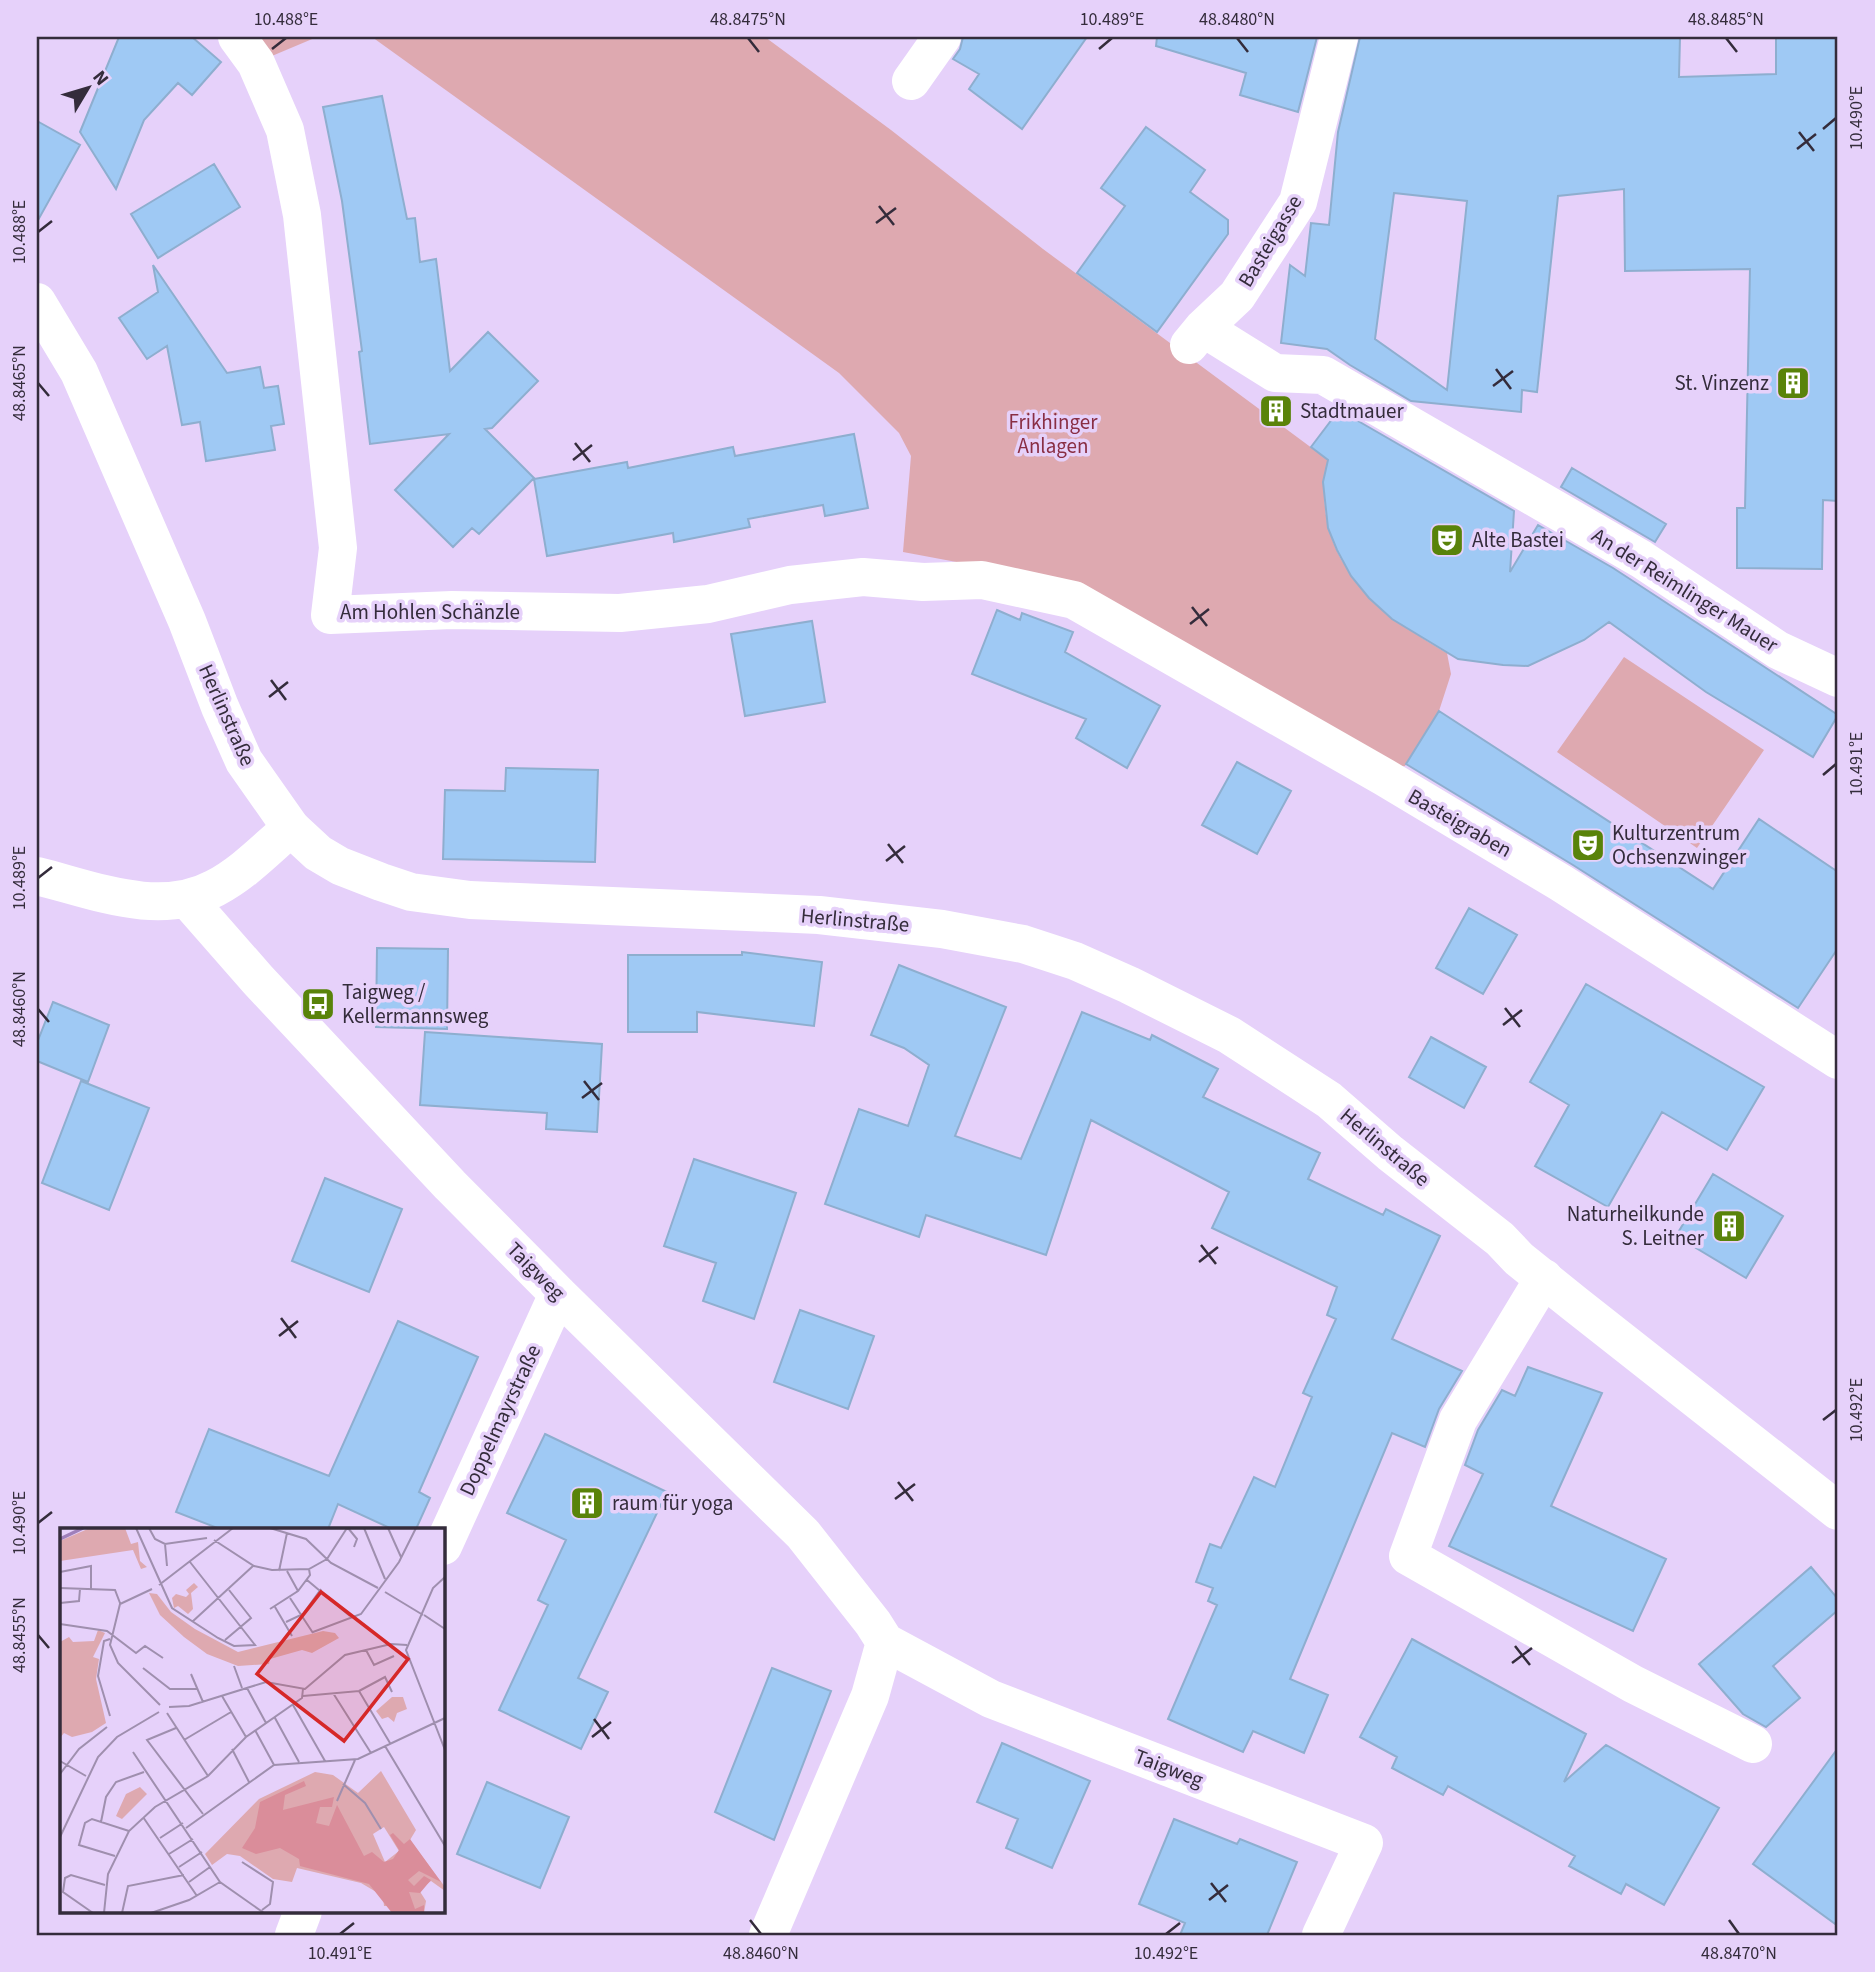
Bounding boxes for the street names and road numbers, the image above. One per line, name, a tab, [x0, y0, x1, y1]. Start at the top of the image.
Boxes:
street label: Basteigasse	[1231, 189, 1309, 293]
street label: An der Reimlinger Mauer	[1586, 520, 1785, 660]
street label: Am Hohlen Schänzle	[340, 597, 520, 627]
street label: Herlinstraße	[191, 659, 263, 771]
street label: Basteigraben	[1403, 781, 1517, 865]
street label: Herlinstraße	[800, 900, 910, 940]
street label: Herlinstraße	[1334, 1101, 1436, 1193]
street label: Taigweg	[500, 1235, 572, 1307]
street label: Doppelmayrstraße	[452, 1339, 548, 1501]
street label: Taigweg	[1130, 1741, 1208, 1795]

